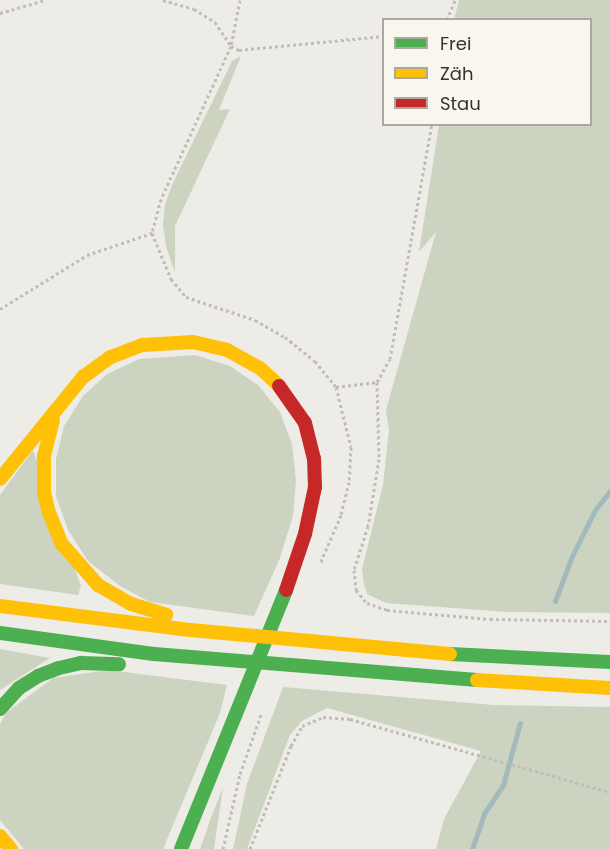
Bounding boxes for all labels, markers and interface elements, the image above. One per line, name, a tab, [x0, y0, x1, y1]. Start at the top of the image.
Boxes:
legend	[382, 18, 592, 126]
text: Frei	[440, 31, 471, 56]
text: Zäh	[440, 61, 473, 86]
text: Stau	[440, 91, 481, 116]

